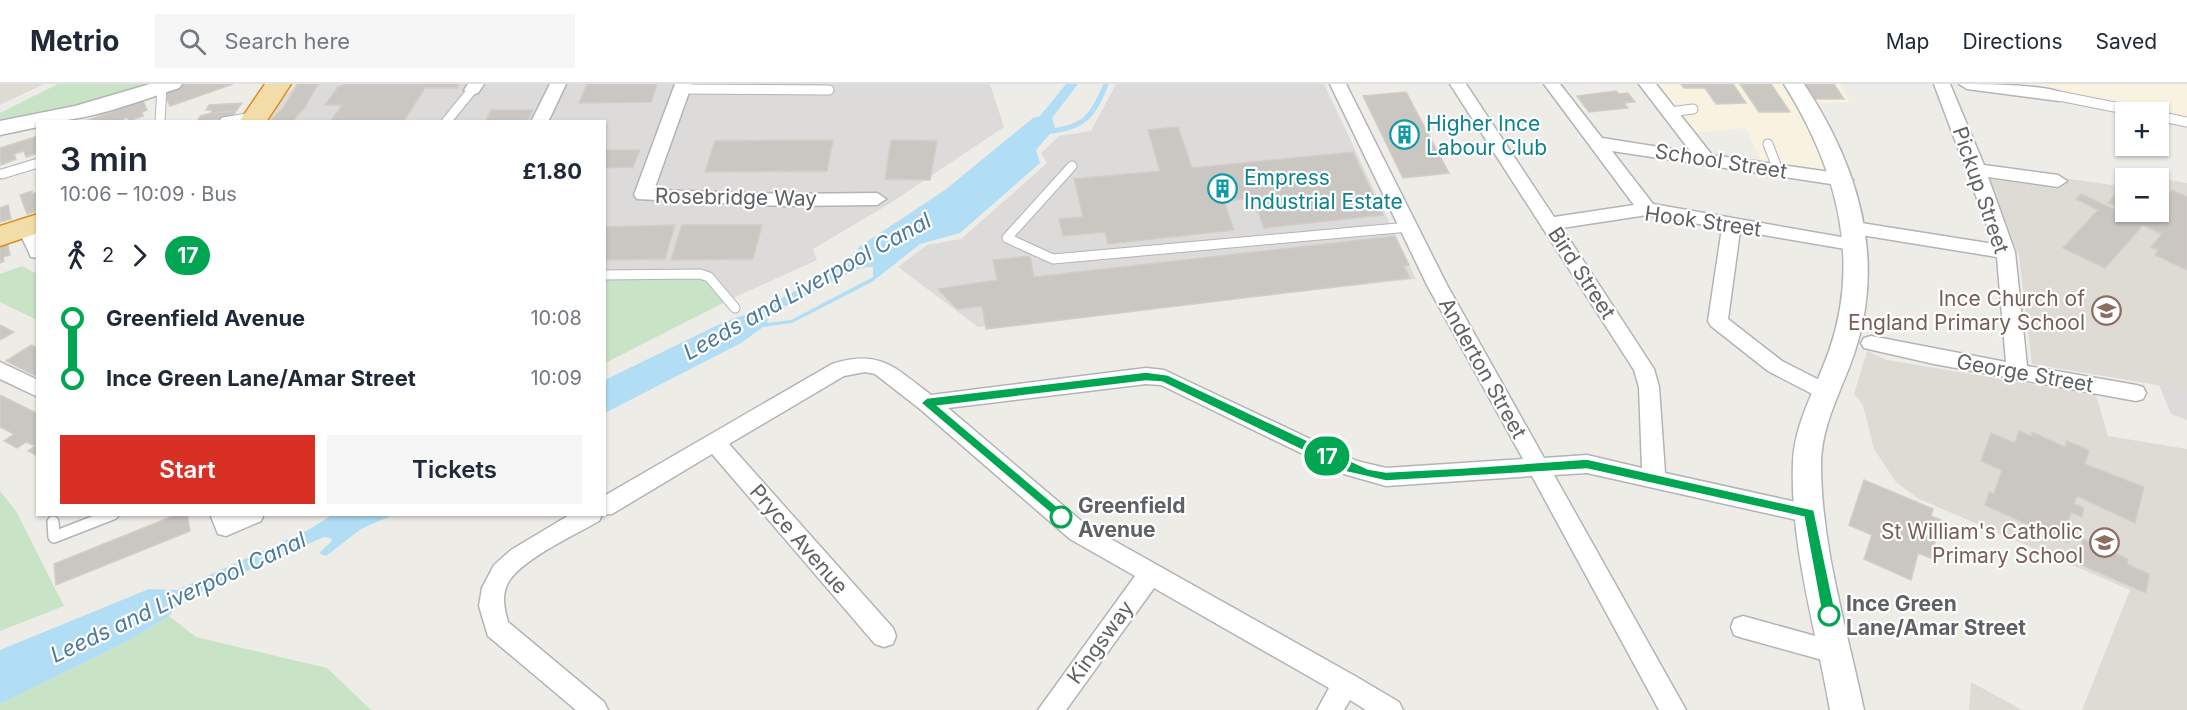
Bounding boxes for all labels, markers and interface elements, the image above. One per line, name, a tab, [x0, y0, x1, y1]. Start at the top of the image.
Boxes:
search box	[155, 14, 575, 68]
text: Metrio	[30, 24, 119, 58]
icon: search	[176, 25, 209, 58]
text: Search here	[224, 28, 350, 54]
text: Map	[1886, 29, 1929, 54]
text: Directions	[1962, 29, 2063, 54]
text: Saved	[2096, 29, 2157, 54]
map controls	[2115, 102, 2169, 222]
button: +	[2115, 102, 2169, 156]
place label: Higher Ince Labour Club	[1426, 111, 1547, 160]
building icon: Higher Ince Labour Club	[1389, 119, 1421, 151]
street label: Pickup Street	[1948, 123, 2014, 257]
street label: School Street	[1653, 138, 1789, 184]
text: 3 min	[60, 139, 148, 179]
text: £1.80	[523, 158, 582, 184]
place label: Empress Industrial Estate	[1244, 165, 1403, 214]
button: −	[2115, 168, 2169, 222]
building icon: Empress Industrial Estate	[1207, 173, 1239, 205]
text: 10:06 – 10:09 · Bus	[60, 182, 237, 206]
street label: Rosebridge Way	[655, 183, 817, 211]
street label: Hook Street	[1643, 200, 1763, 242]
water label: Leeds and Liverpool Canal	[679, 207, 936, 365]
street label: Bird Street	[1543, 222, 1621, 324]
icon: walk	[60, 239, 93, 272]
icon: forward	[123, 239, 156, 272]
text: 2	[102, 243, 114, 267]
text: 17	[177, 243, 198, 268]
place label: Ince Church of England Primary School	[1848, 286, 2085, 335]
street label: Anderton Street	[1434, 293, 1532, 443]
school or university icon: Ince Church of England Primary School	[2090, 294, 2122, 326]
text: Greenfield Avenue	[106, 305, 305, 331]
text: 10:08	[530, 306, 582, 330]
street label: George Street	[1955, 349, 2095, 397]
text: Ince Green Lane/Amar Street	[106, 365, 416, 391]
text: 10:09	[530, 366, 582, 390]
button: Start	[60, 435, 315, 504]
button: Tickets	[327, 435, 582, 504]
line badge: 17	[1300, 436, 1354, 476]
text: 17	[1316, 444, 1338, 469]
street label: Pryce Avenue	[745, 479, 853, 599]
place label: Greenfield Avenue	[1078, 493, 1186, 542]
marker: Greenfield Avenue	[1050, 506, 1072, 528]
place label: St William's Catholic Primary School	[1881, 519, 2083, 568]
water label: Leeds and Liverpool Canal	[46, 526, 311, 668]
school or university icon: St William's Catholic Primary School	[2088, 527, 2120, 559]
place label: Ince Green Lane/Amar Street	[1846, 591, 2026, 640]
street label: Kingsway	[1062, 596, 1139, 688]
marker: Ince Green Lane/Amar Street	[1818, 604, 1840, 626]

